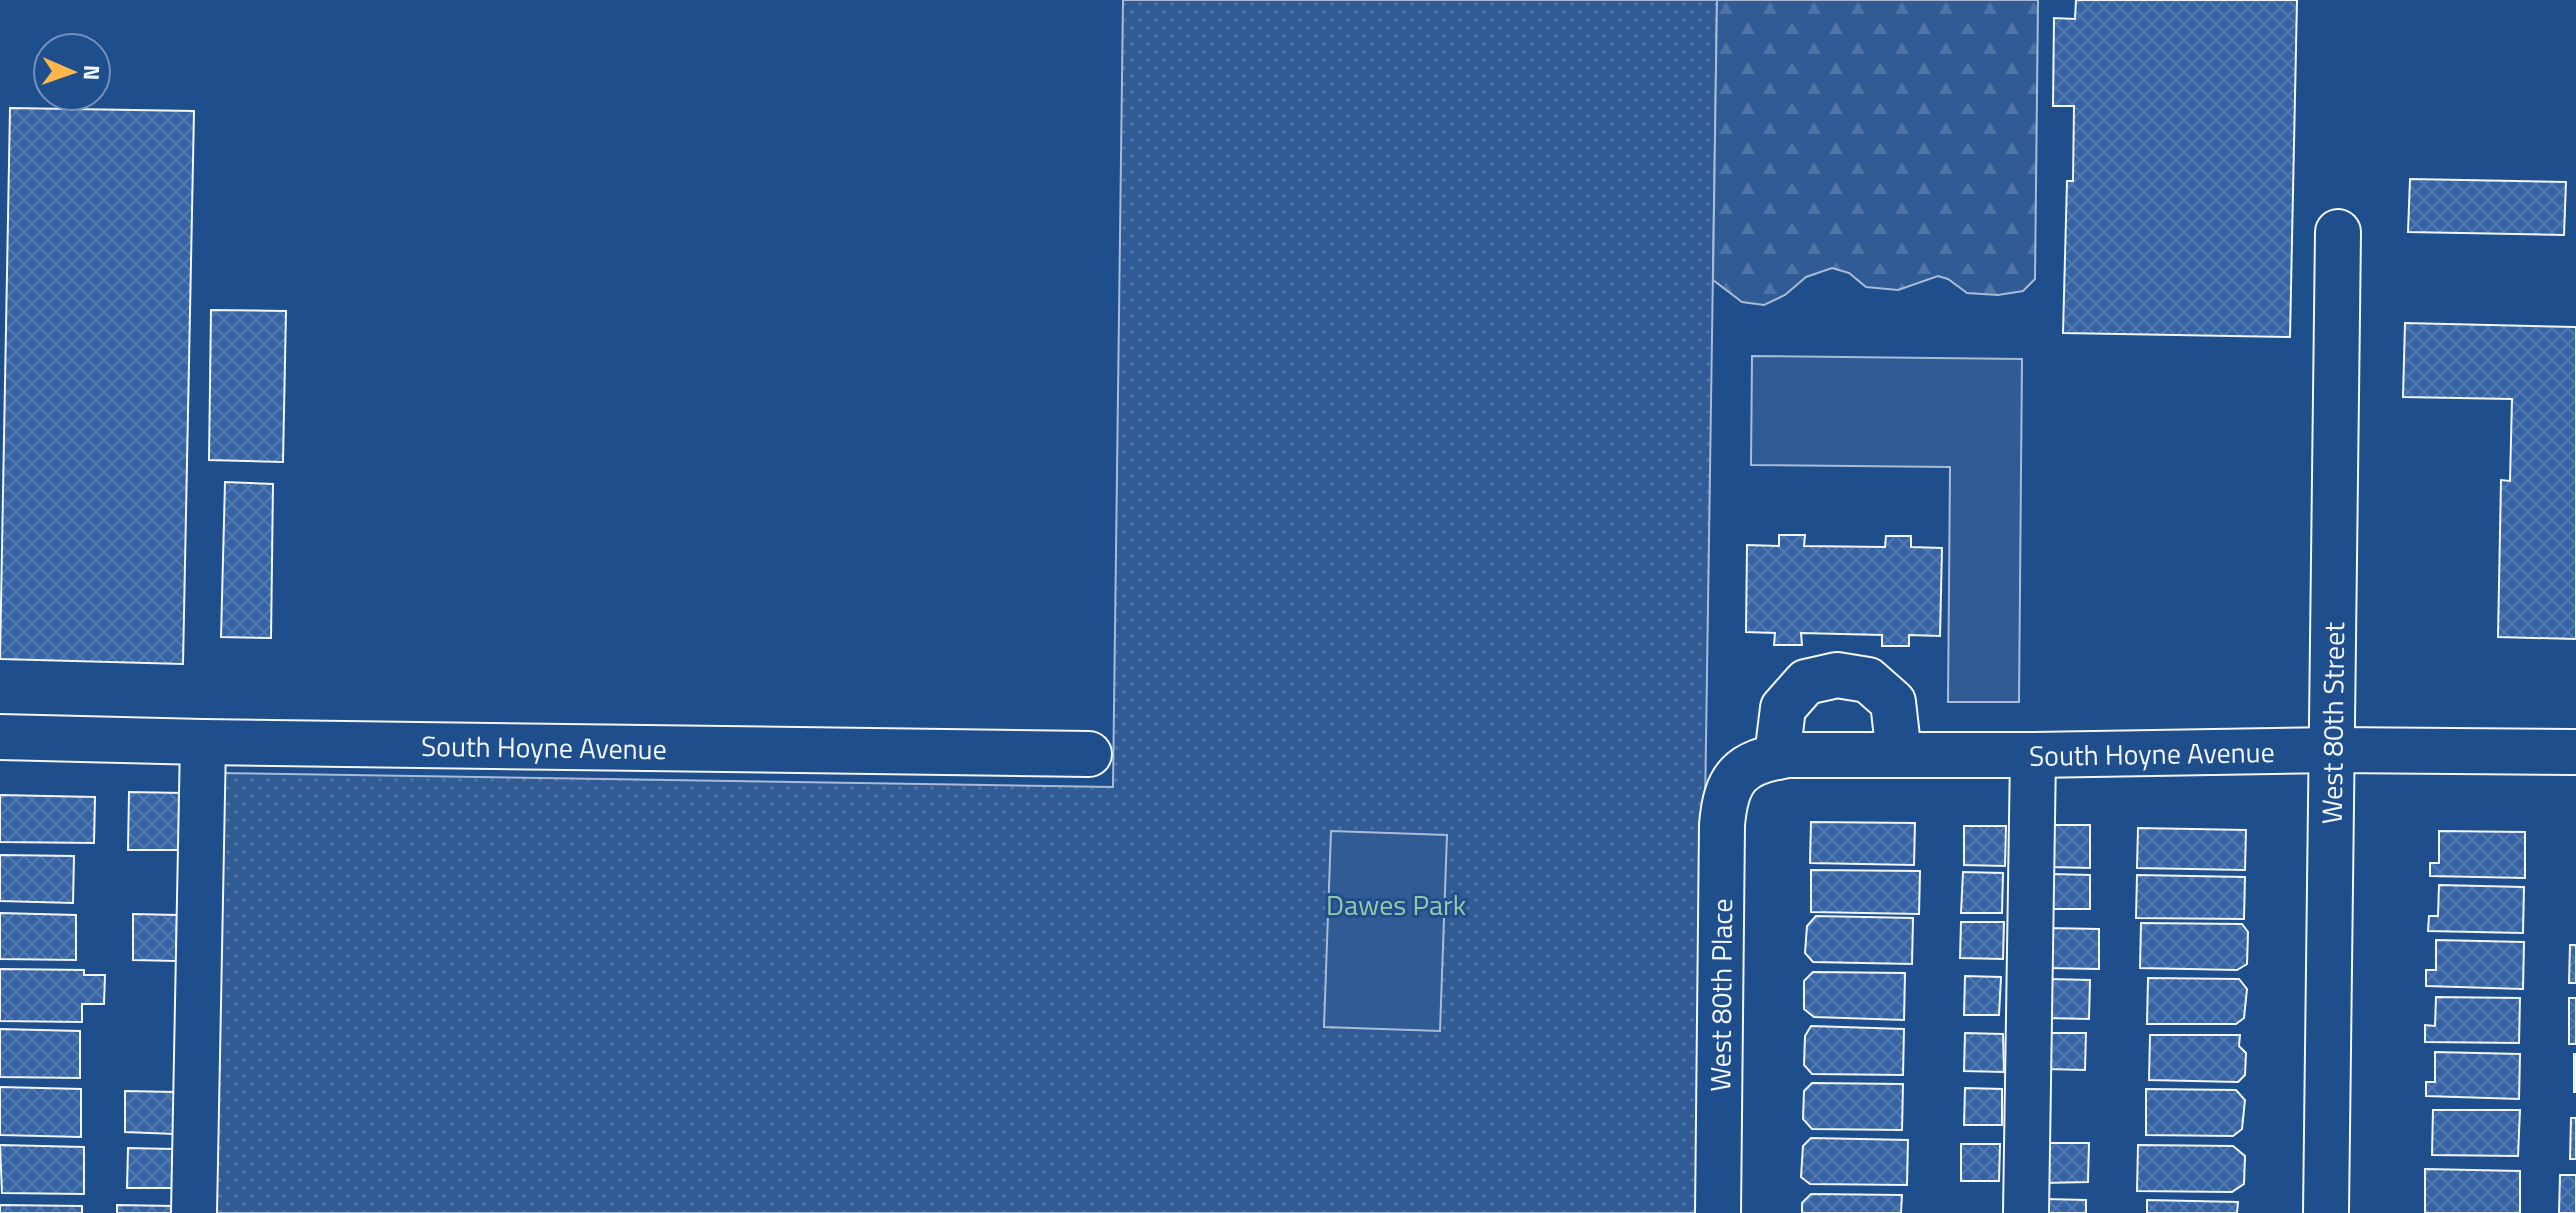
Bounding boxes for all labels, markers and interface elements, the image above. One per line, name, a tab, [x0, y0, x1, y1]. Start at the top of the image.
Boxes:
north arrow	[32, 32, 112, 112]
text: N	[75, 64, 109, 81]
street label: West 80th Street	[2309, 622, 2355, 824]
street label: South Hoyne Avenue	[421, 723, 667, 770]
street label: South Hoyne Avenue	[2029, 729, 2275, 777]
park label: Dawes Park	[1326, 883, 1466, 926]
street label: West 80th Place	[1698, 898, 1743, 1092]

